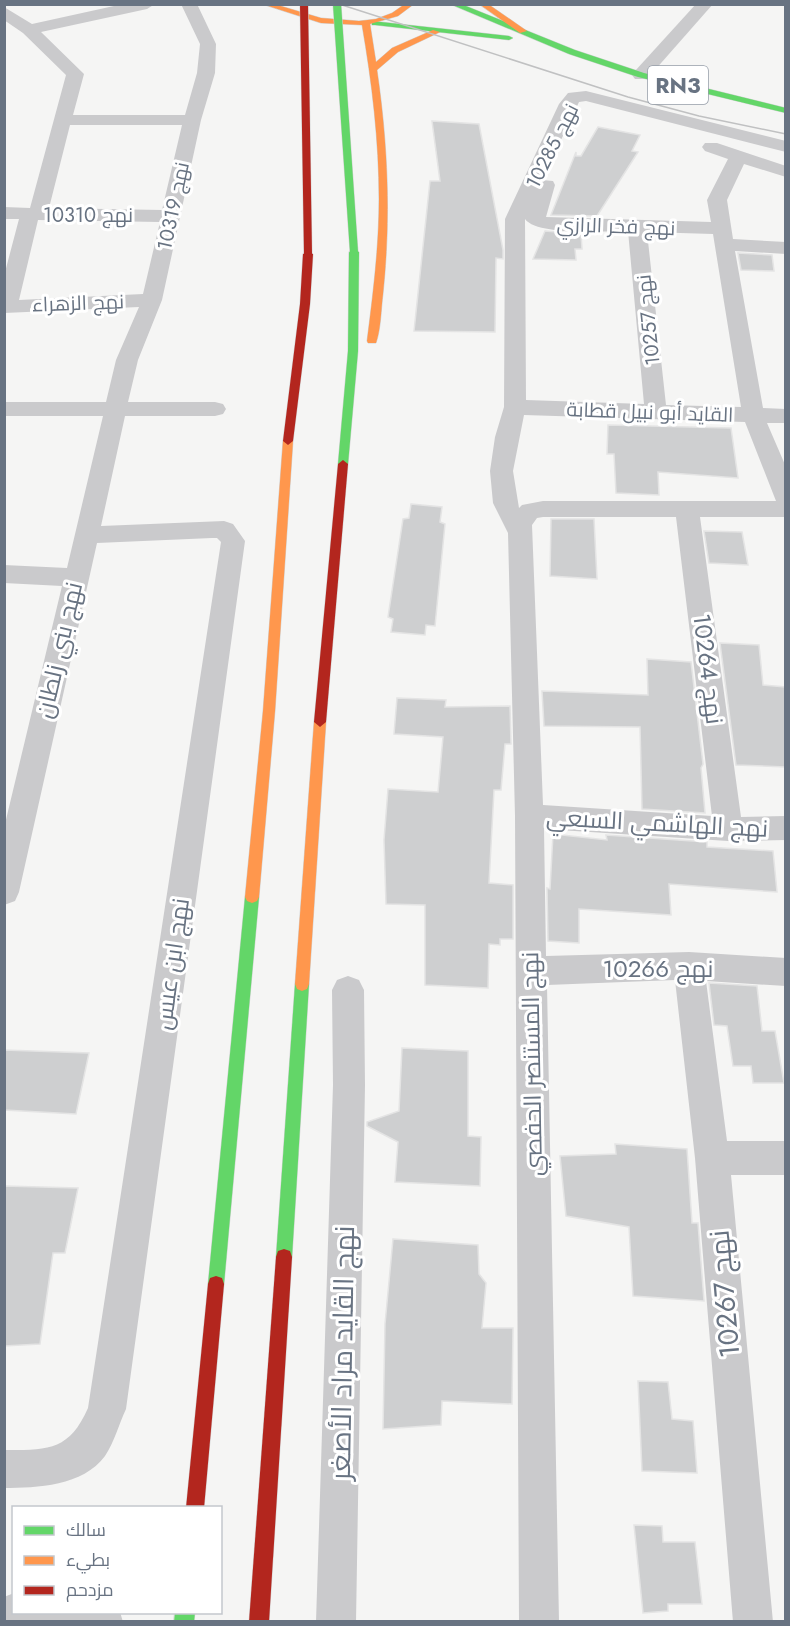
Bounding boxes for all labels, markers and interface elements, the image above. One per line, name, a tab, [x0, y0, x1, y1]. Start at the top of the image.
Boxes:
road number: RN3	[648, 66, 708, 104]
street label: نهج 10285	[519, 99, 586, 194]
street label: نهج 10319	[150, 159, 197, 253]
street label: نهج 10310	[43, 201, 133, 230]
street label: نهج فخر الرازي	[556, 210, 676, 244]
street label: نهج 10257	[629, 273, 668, 367]
street label: نهج الزهراء	[31, 287, 125, 320]
street label: القايد أبو نبيل قطابة	[566, 395, 734, 430]
street label: نهج بني زلطان	[26, 578, 93, 722]
street label: نهج 10264	[684, 612, 733, 726]
street label: نهج الهاشمي السبعي	[545, 799, 769, 848]
street label: نهج ابن عيس	[145, 896, 198, 1032]
street label: نهج المستنصر الحفصي	[512, 951, 552, 1177]
street label: نهج 10266	[602, 951, 714, 986]
street label: نهج القايد مراد الأصغر	[320, 1225, 365, 1483]
street label: نهج 10267	[698, 1228, 751, 1360]
legend	[12, 1506, 222, 1614]
text: سالك	[66, 1517, 106, 1543]
text: بطيء	[66, 1547, 110, 1574]
text: مزدحم	[66, 1577, 114, 1603]

